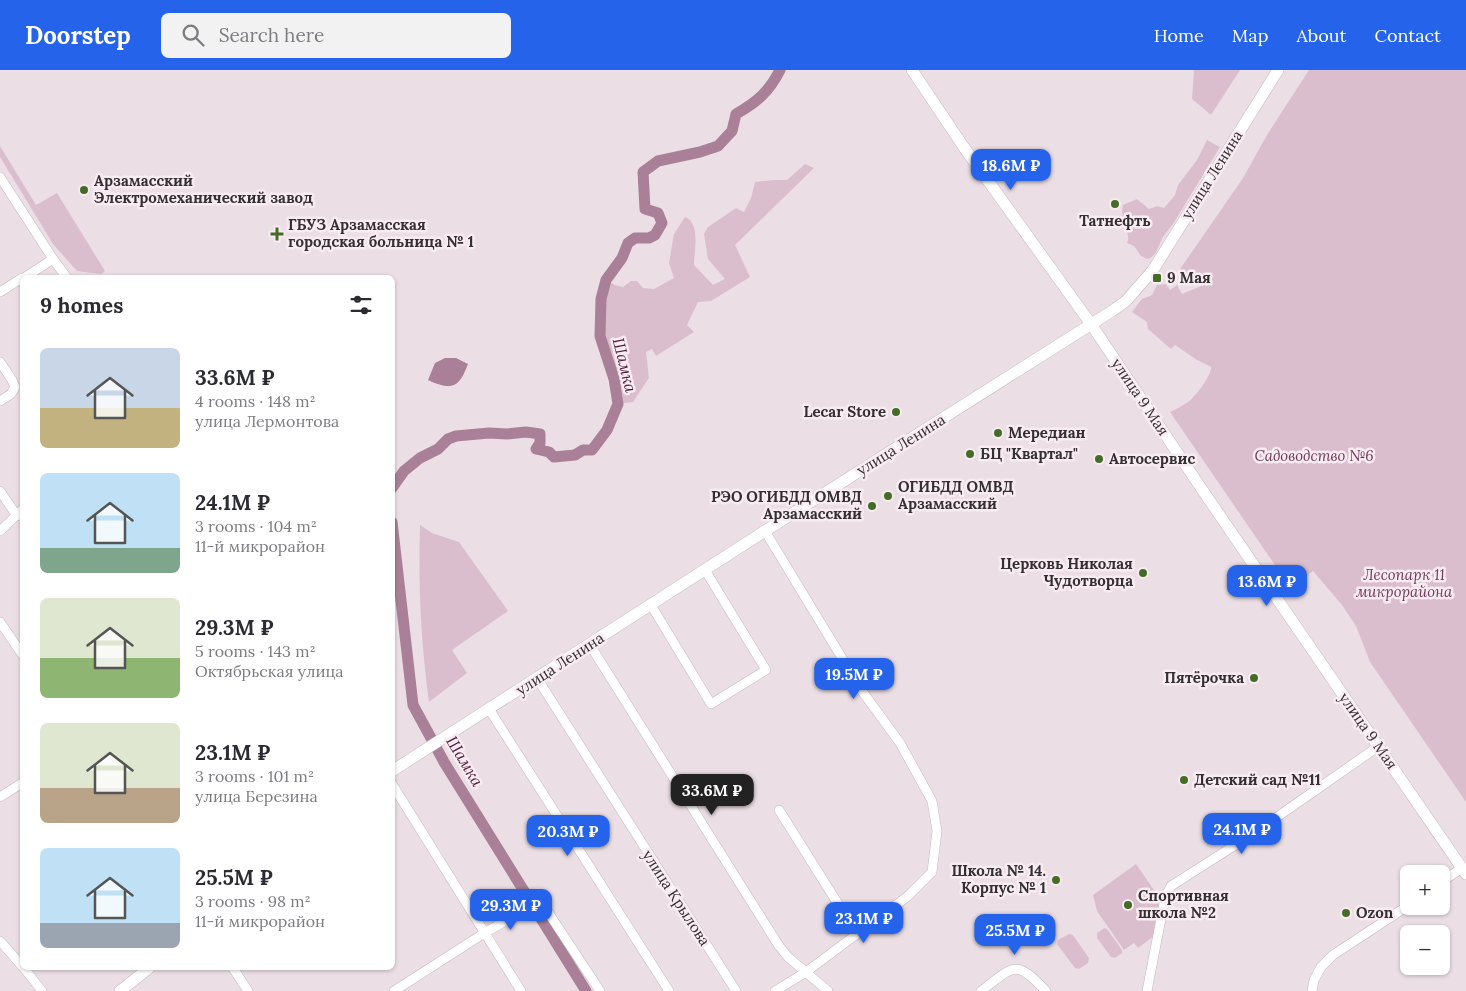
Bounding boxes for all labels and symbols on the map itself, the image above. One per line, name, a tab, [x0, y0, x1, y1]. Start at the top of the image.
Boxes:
street label: улица Ленина	[1177, 127, 1247, 223]
pin: 18.6M ₽	[965, 148, 1057, 191]
place label: Арзамасский Электромеханический завод	[94, 171, 313, 207]
marker: Арзамасский Электромеханический завод	[78, 184, 90, 196]
marker: Татнефть	[1109, 198, 1121, 210]
place label: Татнефть	[1079, 211, 1151, 230]
place label: ГБУЗ Арзамасская городская больница № 1	[288, 215, 474, 251]
marker: ГБУЗ Арзамасская городская больница № 1	[270, 227, 284, 241]
place label: 9 Мая	[1167, 268, 1211, 287]
marker: 9 Мая	[1151, 272, 1163, 284]
water label: Шамка	[609, 336, 641, 394]
street label: улица 9 Мая	[1108, 354, 1173, 439]
place label: Lecar Store	[803, 402, 886, 421]
marker: Lecar Store	[890, 406, 902, 418]
street label: улица Ленина	[853, 410, 949, 479]
place label: Мередиан	[1008, 423, 1085, 442]
marker: Мередиан	[992, 427, 1004, 439]
place label: БЦ "Квартал"	[980, 444, 1078, 463]
park label: Садоводство №6	[1254, 446, 1374, 465]
marker: БЦ "Квартал"	[964, 448, 976, 460]
place label: Автосервис	[1109, 449, 1195, 468]
marker: Автосервис	[1093, 453, 1105, 465]
place label: ОГИБДД ОМВД Арзамасский	[898, 477, 1014, 513]
place label: РЭО ОГИБДД ОМВД Арзамасский	[711, 487, 862, 523]
marker: ОГИБДД ОМВД Арзамасский	[882, 490, 894, 502]
marker: РЭО ОГИБДД ОМВД Арзамасский	[866, 500, 878, 512]
place label: Церковь Николая Чудотворца	[1000, 554, 1133, 590]
pin: 13.6M ₽	[1221, 564, 1313, 607]
park label: Лесопарк 11 микрорайона	[1355, 565, 1453, 601]
marker: Церковь Николая Чудотворца	[1137, 567, 1149, 579]
street label: улица Ленина	[512, 628, 608, 699]
pin: 19.5M ₽	[808, 658, 900, 700]
place label: Пятёрочка	[1164, 668, 1244, 687]
marker: Пятёрочка	[1248, 672, 1260, 684]
street label: улица 9 Мая	[1335, 689, 1402, 773]
water label: Шамка	[442, 732, 488, 790]
place label: Детский сад №11	[1194, 770, 1321, 789]
pin: 33.6M ₽	[666, 774, 758, 816]
marker: Детский сад №11	[1178, 774, 1190, 786]
pin: 24.1M ₽	[1196, 812, 1288, 855]
pin: 20.3M ₽	[522, 814, 614, 857]
street label: улица Крылова	[638, 846, 715, 950]
place label: Школа № 14. Корпус № 1	[951, 861, 1046, 897]
marker: Школа № 14. Корпус № 1	[1050, 874, 1062, 886]
place label: Спортивная школа №2	[1138, 886, 1229, 922]
pin: 29.3M ₽	[465, 888, 557, 931]
marker: Спортивная школа №2	[1122, 899, 1134, 911]
pin: 23.1M ₽	[818, 902, 910, 944]
place label: Ozon	[1356, 903, 1394, 922]
marker: Ozon	[1340, 907, 1352, 919]
pin: 25.5M ₽	[969, 914, 1061, 956]

